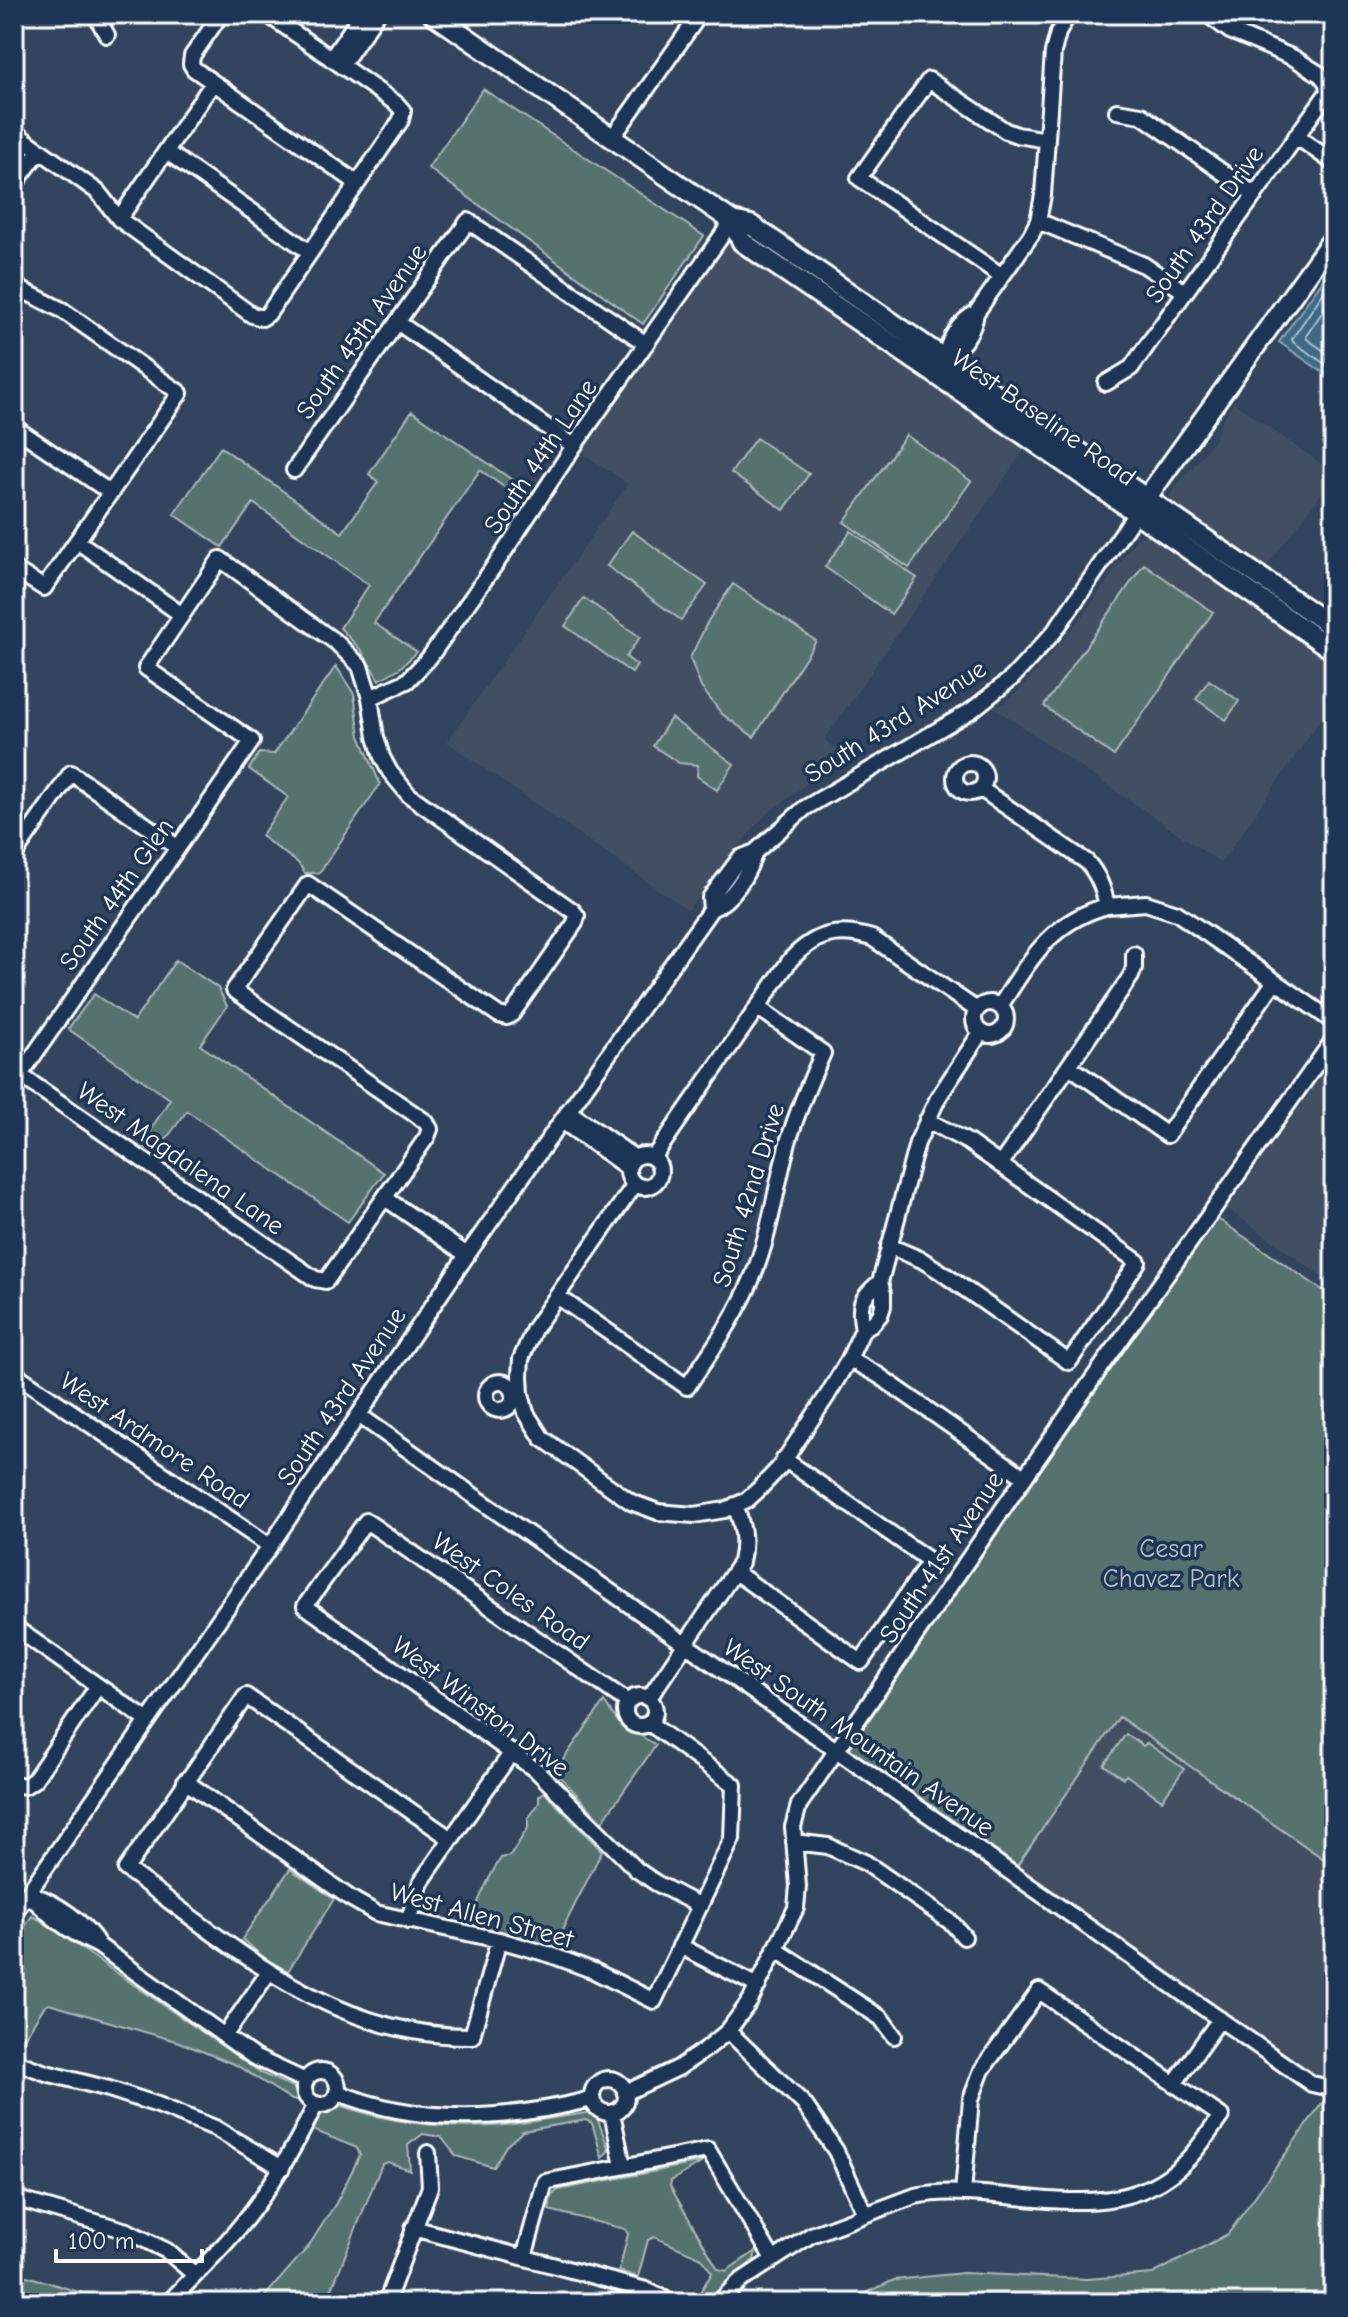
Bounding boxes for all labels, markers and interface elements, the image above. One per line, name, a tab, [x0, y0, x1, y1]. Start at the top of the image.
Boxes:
street label: South 43rd Drive	[1139, 140, 1270, 309]
street label: South 45th Avenue	[290, 238, 434, 425]
street label: West Baseline Road	[946, 343, 1141, 493]
street label: South 44th Lane	[478, 374, 604, 540]
street label: South 43rd Avenue	[799, 654, 992, 790]
street label: South 44th Glen	[53, 813, 180, 976]
street label: West Magdalena Lane	[71, 1076, 290, 1242]
street label: South 42nd Drive	[707, 1100, 791, 1291]
street label: South 43rd Avenue	[271, 1302, 413, 1491]
street label: West Ardmore Road	[54, 1366, 255, 1515]
street label: South 41st Avenue	[873, 1466, 1010, 1649]
street label: West Coles Road	[426, 1527, 595, 1657]
park label: Cesar Chavez Park	[1103, 1534, 1240, 1594]
street label: West Winston Drive	[386, 1630, 575, 1783]
street label: West South Mountain Avenue	[717, 1633, 1000, 1843]
street label: West Allen Street	[387, 1877, 578, 1955]
scale bar	[56, 2213, 202, 2263]
text: 100 m	[68, 2227, 135, 2255]

